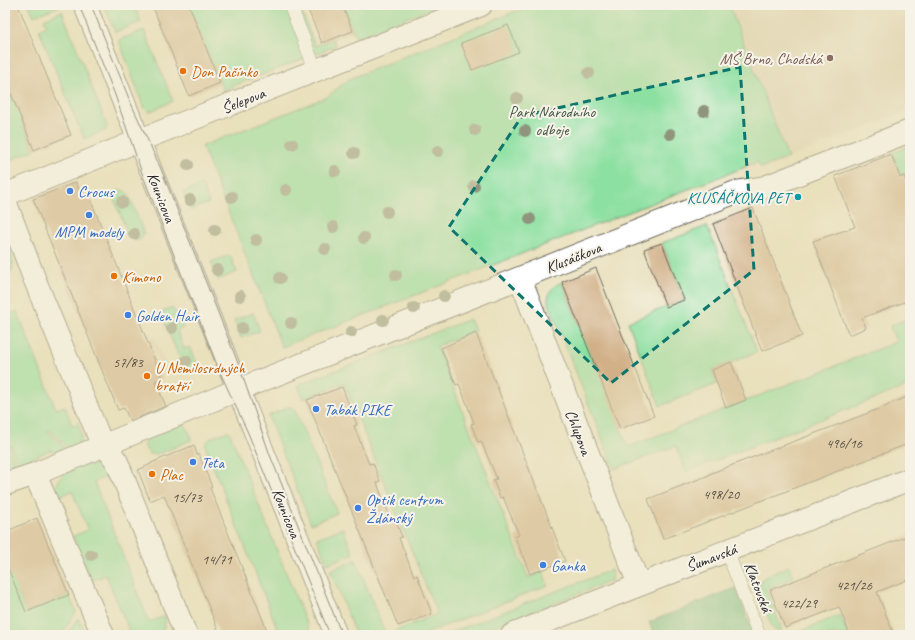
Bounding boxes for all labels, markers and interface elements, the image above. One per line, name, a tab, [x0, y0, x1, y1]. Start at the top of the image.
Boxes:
place label: MŠ Brno, Chodská	[720, 49, 824, 69]
marker: MŠ Brno, Chodská	[825, 53, 835, 63]
place label: Don Pačínko	[191, 62, 259, 82]
marker: Don Pačínko	[178, 66, 188, 76]
street label: Šelepova	[219, 83, 269, 119]
park label: Park Národního odboje	[509, 102, 596, 140]
street label: Kounicova	[142, 170, 180, 227]
place label: Crocus	[78, 182, 115, 202]
marker: Crocus	[65, 186, 75, 196]
place label: KLUSÁČKOVA PET	[687, 188, 794, 208]
marker: KLUSÁČKOVA PET	[793, 192, 803, 202]
marker: MPM modely	[84, 210, 94, 220]
place label: MPM modely	[55, 222, 125, 242]
street label: Klusáčkova	[543, 237, 606, 278]
place label: Kimono	[122, 267, 162, 287]
marker: Kimono	[109, 271, 119, 281]
place label: Golden Hair	[136, 306, 201, 326]
marker: Golden Hair	[123, 310, 133, 320]
house number: 57/83	[113, 354, 145, 371]
place label: U Nemilosrdných bratří	[155, 358, 246, 396]
marker: U Nemilosrdných bratří	[142, 371, 152, 381]
place label: Tabák PIKE	[324, 400, 393, 420]
marker: Tabák PIKE	[311, 404, 321, 414]
street label: Chlupova	[560, 407, 596, 459]
house number: 496/16	[826, 435, 863, 452]
place label: Teta	[201, 453, 225, 473]
marker: Teta	[188, 457, 198, 467]
place label: Plac	[160, 465, 184, 485]
marker: Plac	[147, 469, 157, 479]
street label: Kounicova	[267, 486, 306, 543]
house number: 498/20	[703, 486, 741, 503]
house number: 15/73	[172, 489, 204, 506]
place label: Optik centrum Ždánský	[366, 490, 444, 528]
marker: Optik centrum Ždánský	[353, 503, 363, 513]
street label: Šumavská	[683, 538, 741, 577]
house number: 14/71	[202, 551, 233, 568]
place label: Ganka	[551, 556, 587, 576]
street label: Klatovská	[739, 559, 778, 617]
marker: Ganka	[538, 560, 548, 570]
house number: 421/26	[836, 577, 873, 594]
house number: 422/29	[781, 595, 819, 612]

